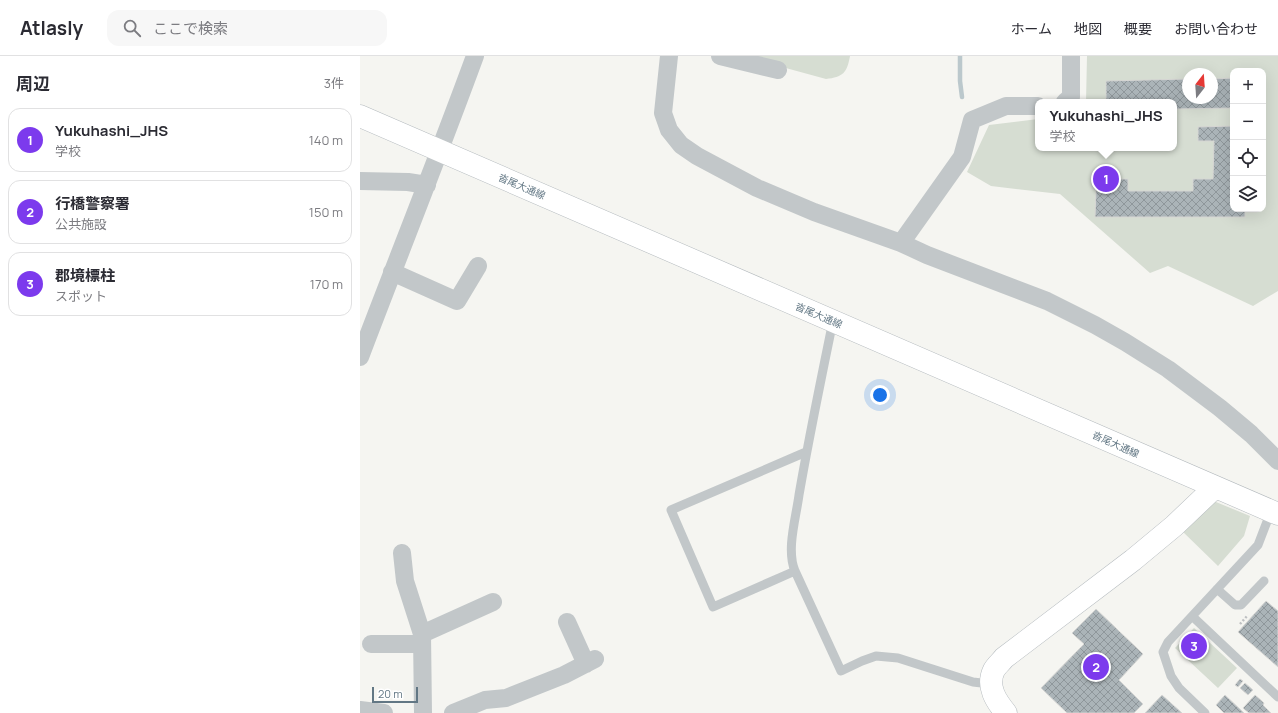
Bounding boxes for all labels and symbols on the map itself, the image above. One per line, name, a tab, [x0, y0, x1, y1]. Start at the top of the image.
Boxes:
north arrow	[1182, 68, 1218, 104]
pin: 1	[1093, 164, 1119, 194]
street label: 沓尾大通線	[496, 170, 548, 202]
street label: 沓尾大通線	[793, 299, 845, 331]
your location	[870, 385, 890, 405]
street label: 沓尾大通線	[1090, 427, 1142, 461]
pin: 3	[1181, 631, 1207, 661]
pin: 2	[1083, 652, 1109, 682]
scale bar	[372, 685, 418, 704]

